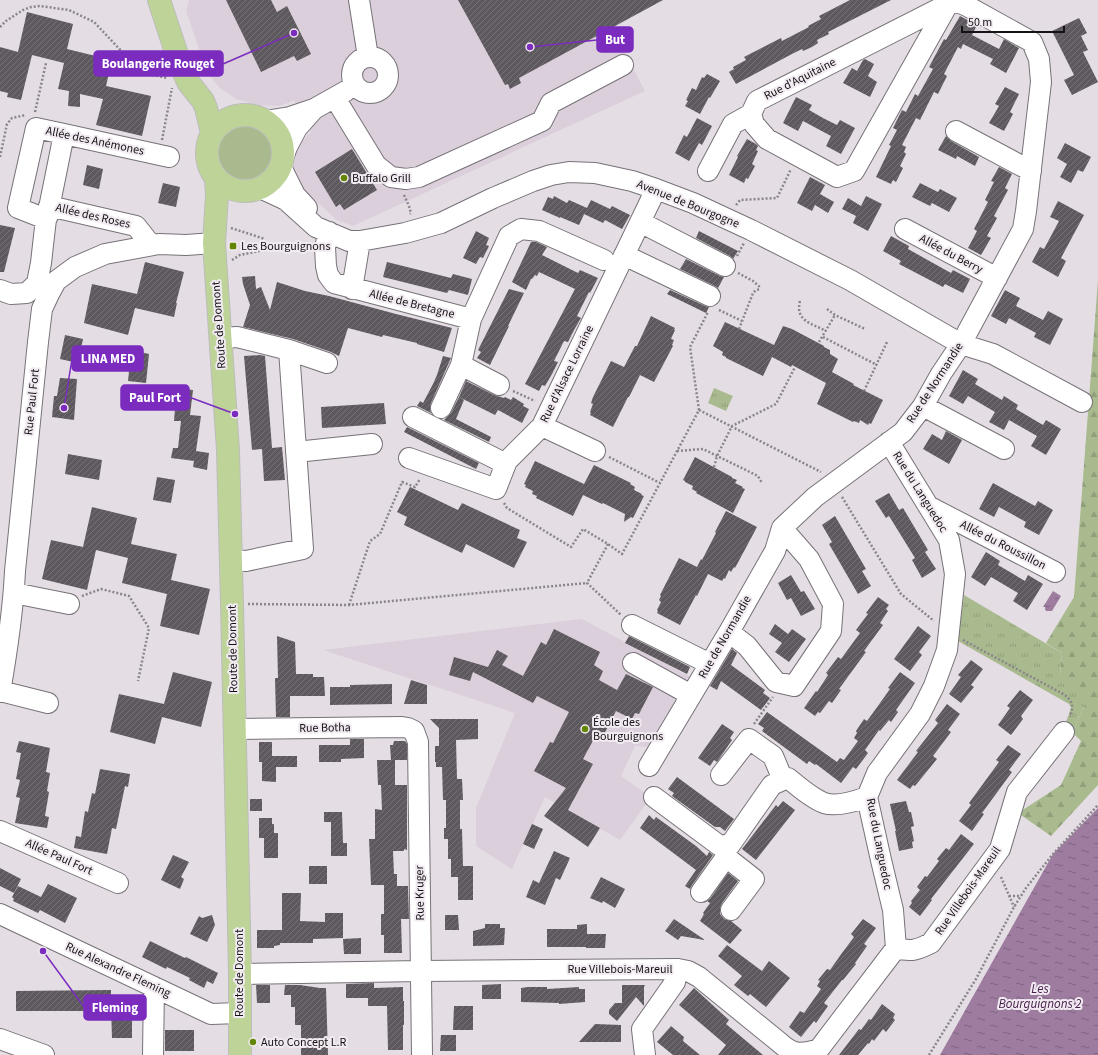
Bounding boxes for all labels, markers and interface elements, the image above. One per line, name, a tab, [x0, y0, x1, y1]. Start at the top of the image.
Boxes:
scale bar	[962, 8, 1064, 34]
text: 50 m	[968, 14, 992, 31]
callout: But	[597, 27, 633, 52]
text: But	[605, 31, 625, 49]
callout: Boulangerie Rouget	[94, 51, 223, 76]
street label: Rue d'Aquitaine	[761, 54, 839, 104]
text: Boulangerie Rouget	[102, 55, 214, 73]
street label: Allée des Anémones	[44, 122, 146, 160]
place label: Buffalo Grill	[352, 170, 411, 187]
marker: Buffalo Grill	[339, 173, 349, 183]
street label: Avenue de Bourgogne	[634, 176, 742, 232]
street label: Allée des Roses	[54, 199, 132, 233]
street label: Allée du Berry	[916, 230, 986, 278]
place label: Les Bourguignons	[241, 238, 330, 255]
marker: Les Bourguignons	[228, 241, 238, 251]
street label: Route de Domont	[207, 281, 231, 369]
street label: Allée de Bretagne	[368, 285, 456, 323]
street label: Rue d'Alsace Lorraine	[536, 322, 598, 426]
street label: Rue de Normandie	[902, 339, 968, 427]
callout: LINA MED	[72, 346, 143, 371]
text: LINA MED	[81, 350, 135, 368]
street label: Rue Paul Fort	[20, 368, 44, 436]
callout: Paul Fort	[121, 385, 189, 410]
text: Paul Fort	[129, 389, 181, 407]
street label: Rue du Languedoc	[888, 448, 952, 536]
street label: Allée du Roussillon	[957, 516, 1049, 574]
street label: Rue de Normandie	[694, 592, 756, 682]
street label: Route de Domont	[224, 605, 242, 693]
place label: École des Bourguignons	[593, 714, 663, 745]
street label: Rue Botha	[299, 719, 351, 737]
marker: École des Bourguignons	[580, 724, 590, 734]
street label: Rue du Languedoc	[862, 797, 896, 892]
street label: Allée Paul Fort	[23, 835, 95, 879]
street label: Rue Villebois-Mareuil	[931, 843, 1005, 939]
street label: Rue Kruger	[411, 864, 429, 921]
street label: Route de Domont	[231, 929, 248, 1017]
street label: Rue Alexandre Fleming	[63, 938, 173, 1002]
street label: Rue Villebois-Mareuil	[567, 961, 673, 978]
water label: Les Bourguignons 2	[998, 980, 1082, 1013]
callout: Fleming	[84, 995, 146, 1020]
text: Fleming	[92, 999, 138, 1017]
place label: Auto Concept L.R	[261, 1034, 347, 1051]
marker: Auto Concept L.R	[248, 1037, 258, 1047]

